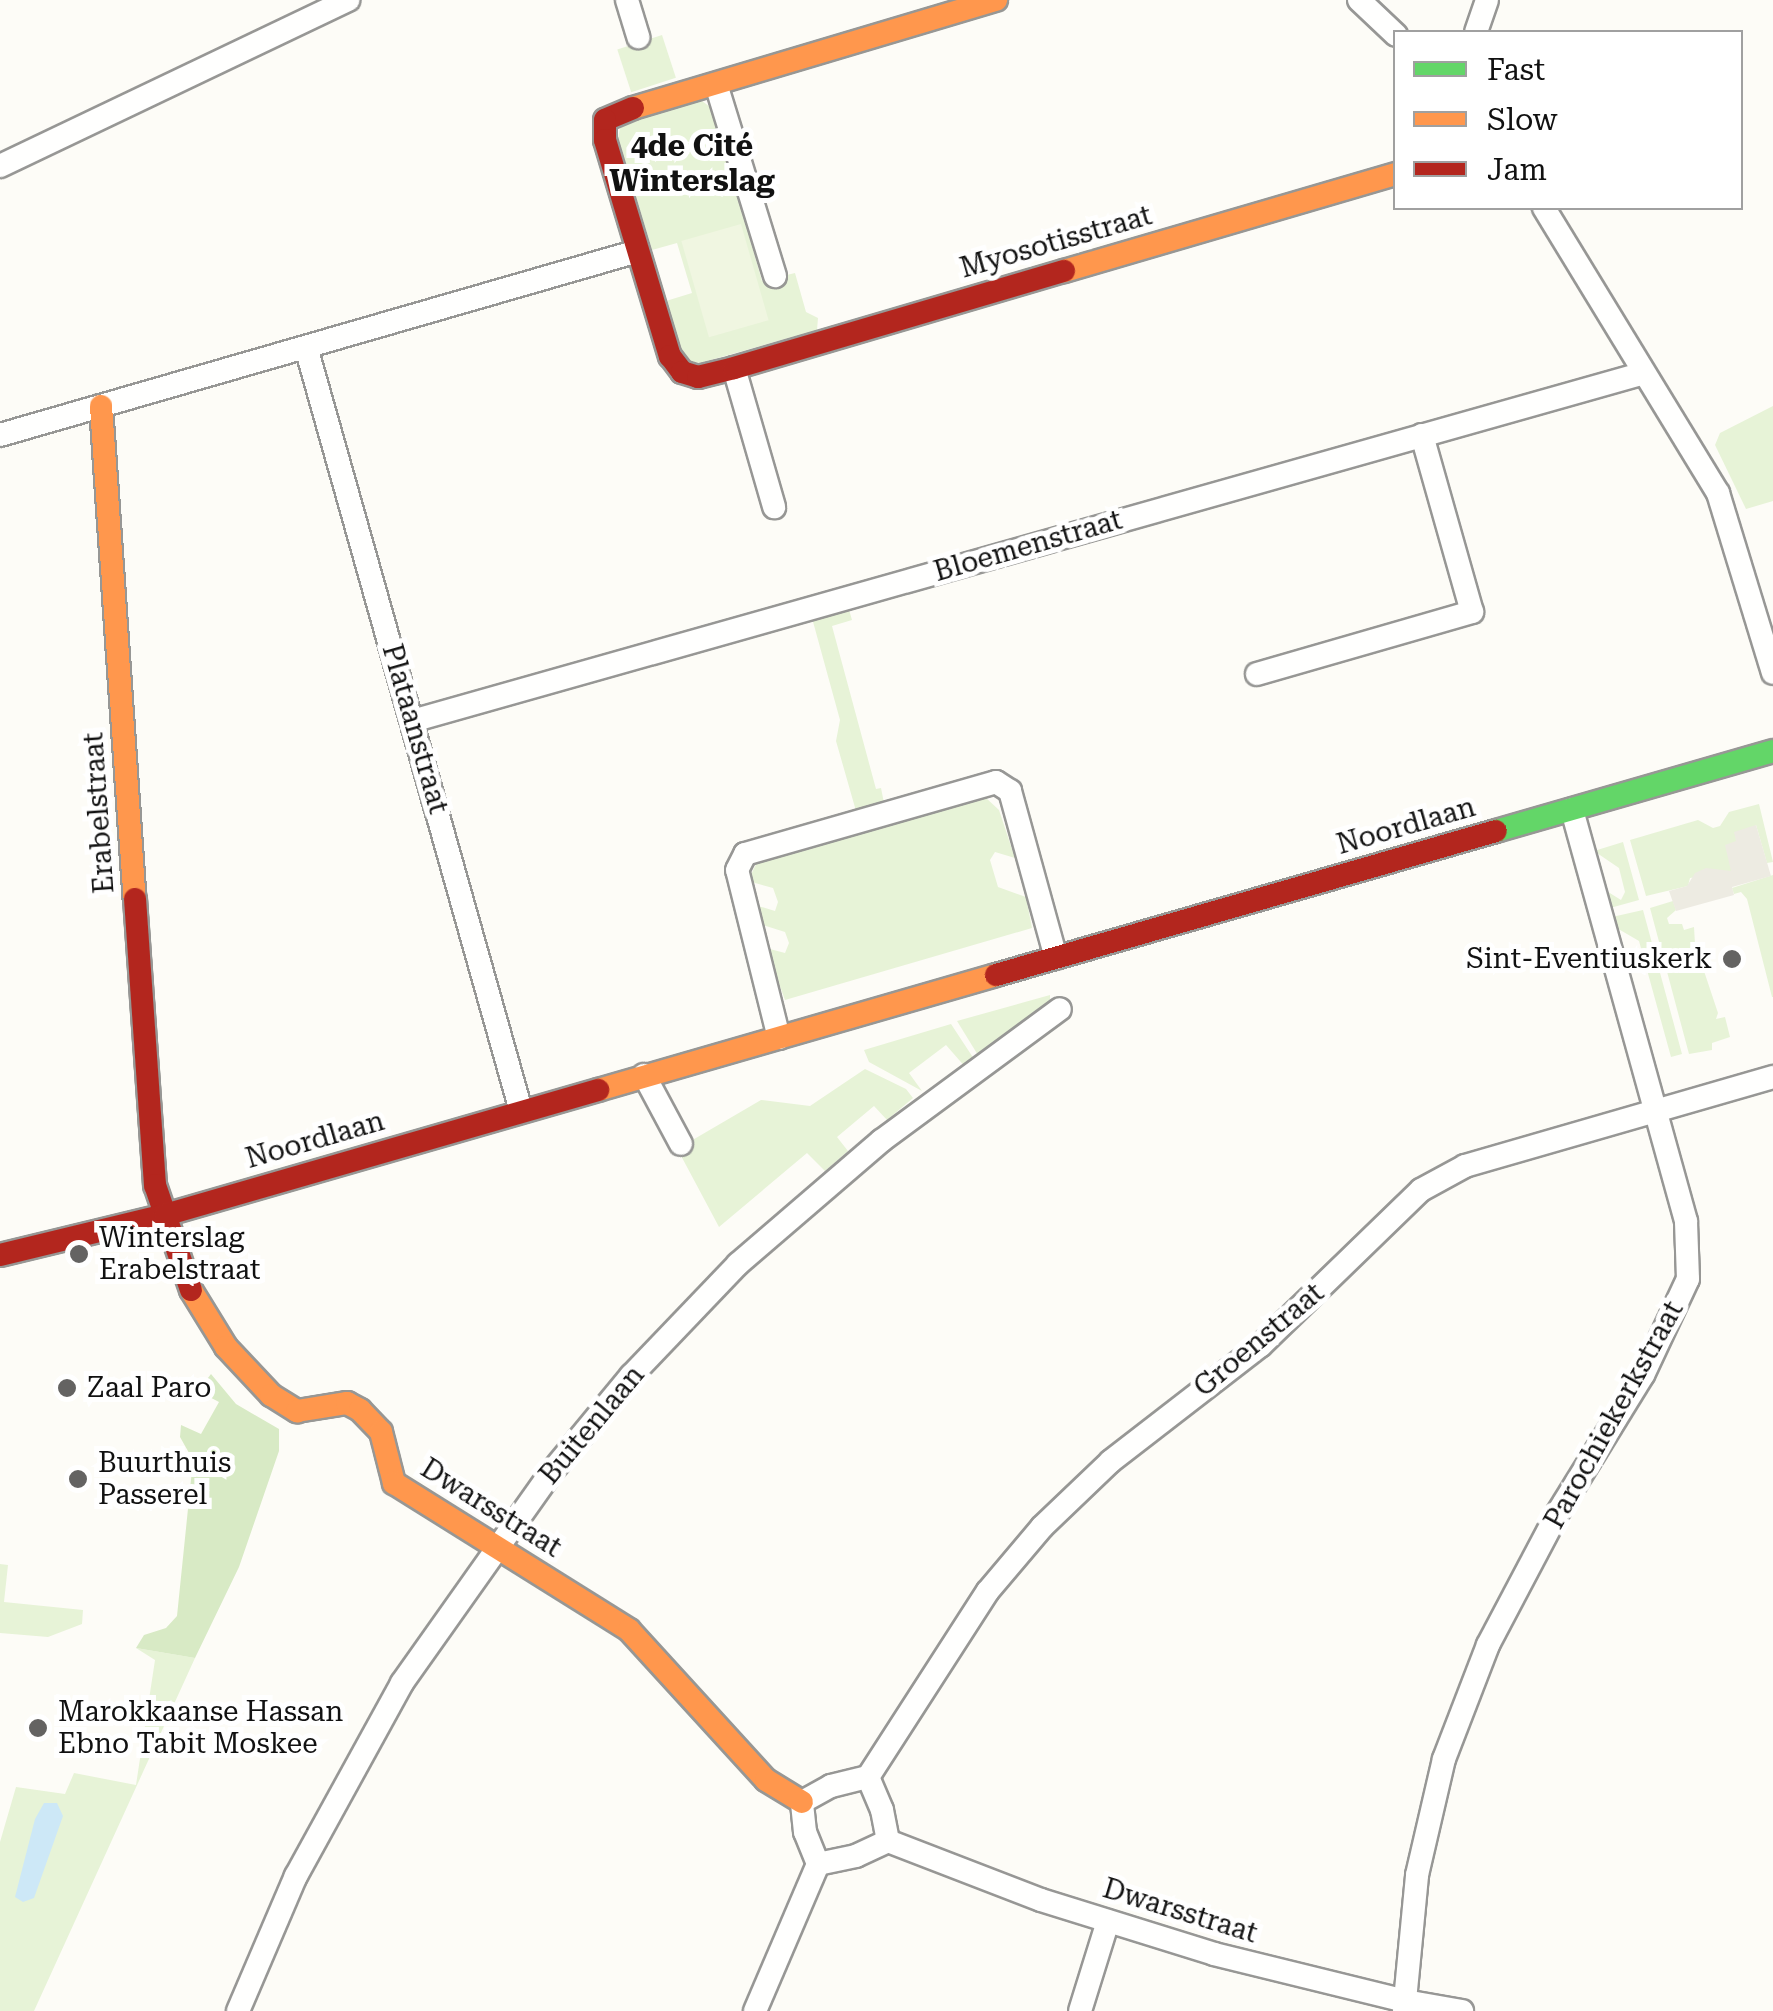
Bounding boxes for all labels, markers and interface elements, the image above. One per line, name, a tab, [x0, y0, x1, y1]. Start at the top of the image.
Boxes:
legend	[1393, 30, 1743, 210]
text: Fast	[1487, 52, 1545, 87]
text: Slow	[1487, 102, 1558, 137]
district label: 4de Cité Winterslag	[609, 128, 775, 198]
text: Jam	[1487, 152, 1547, 187]
street label: Myosotisstraat	[956, 199, 1156, 285]
street label: Bloemenstraat	[930, 503, 1126, 589]
street label: Plataanstraat	[375, 640, 455, 818]
street label: Erabelstraat	[77, 731, 121, 895]
street label: Noordlaan	[1333, 790, 1479, 862]
place label: Sint-Eventiuskerk	[1466, 942, 1712, 976]
marker: Sint-Eventiuskerk	[1721, 948, 1743, 970]
street label: Noordlaan	[242, 1104, 388, 1176]
place label: Winterslag Erabelstraat	[99, 1221, 260, 1287]
marker: Winterslag Erabelstraat	[68, 1243, 90, 1265]
street label: Groenstraat	[1187, 1276, 1331, 1404]
street label: Parochiekerkstraat	[1537, 1295, 1691, 1535]
street label: Buitenlaan	[533, 1359, 651, 1491]
place label: Zaal Paro	[87, 1371, 211, 1405]
marker: Zaal Paro	[56, 1377, 78, 1399]
place label: Buurthuis Passerel	[98, 1446, 231, 1512]
street label: Dwarsstraat	[414, 1451, 568, 1565]
marker: Buurthuis Passerel	[67, 1468, 89, 1490]
place label: Marokkaanse Hassan Ebno Tabit Moskee	[58, 1695, 343, 1761]
marker: Marokkaanse Hassan Ebno Tabit Moskee	[27, 1717, 49, 1739]
street label: Dwarsstraat	[1099, 1872, 1261, 1950]

